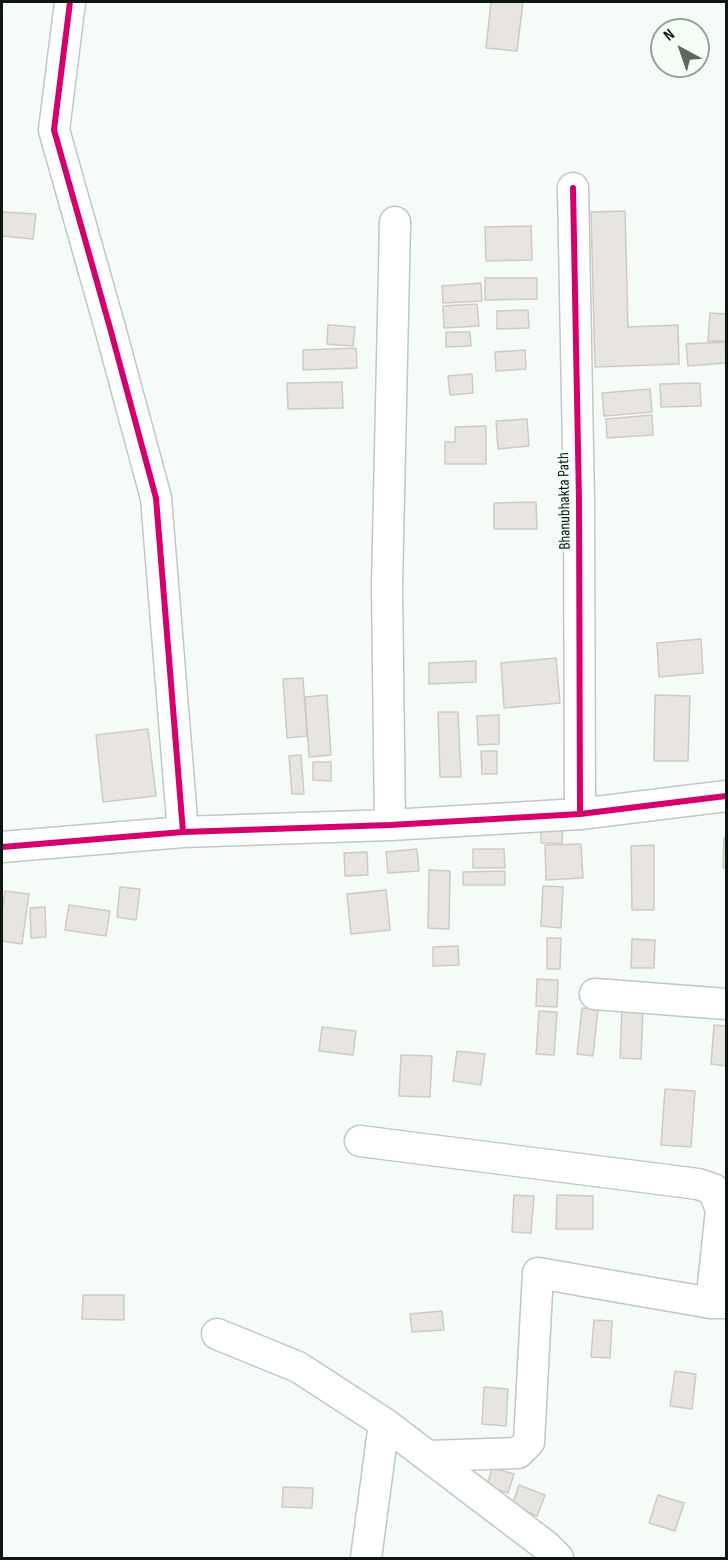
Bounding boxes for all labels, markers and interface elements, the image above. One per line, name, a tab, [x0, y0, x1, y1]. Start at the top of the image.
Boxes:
north arrow	[650, 18, 710, 78]
text: N	[660, 25, 679, 45]
street label: Bhanubhakta Path	[555, 452, 575, 550]

